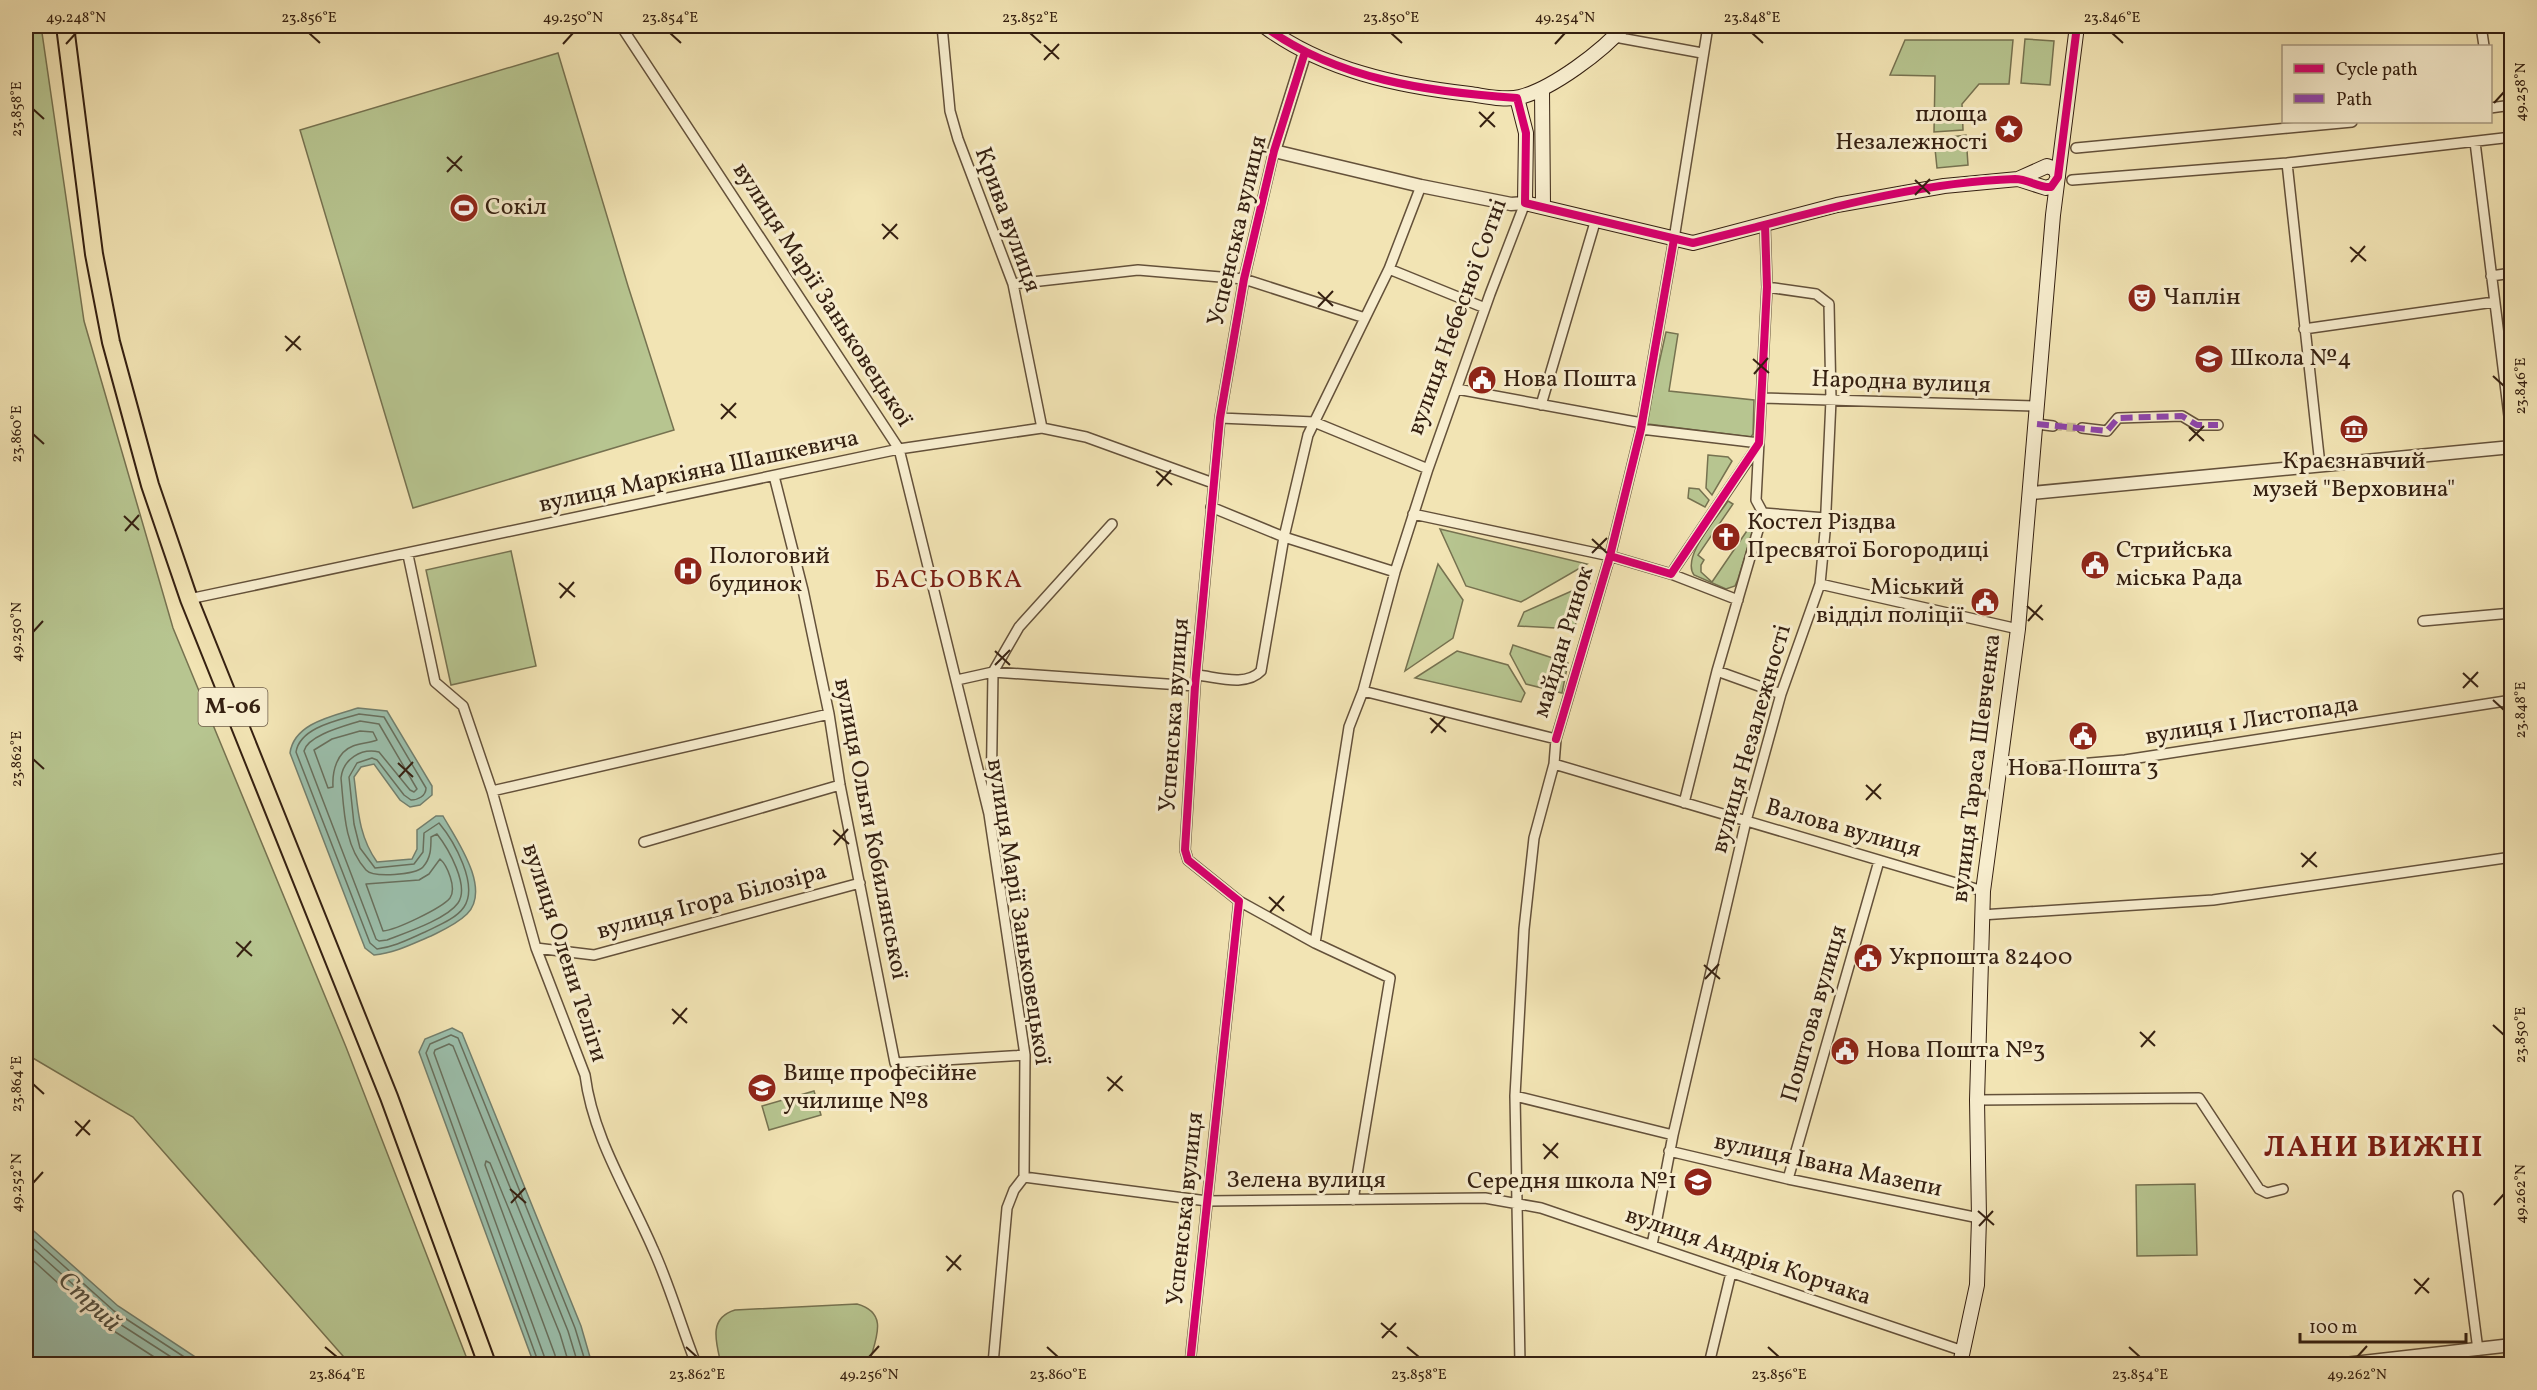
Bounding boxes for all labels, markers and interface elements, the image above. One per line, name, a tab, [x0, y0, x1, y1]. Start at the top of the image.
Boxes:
text: 49.248°N	[46, 8, 106, 29]
text: 23.856°E	[281, 8, 337, 29]
text: 49.250°N	[543, 8, 603, 29]
text: 23.854°E	[642, 8, 698, 29]
text: 23.852°E	[1002, 8, 1058, 29]
text: 23.850°E	[1363, 8, 1419, 29]
text: 49.254°N	[1535, 8, 1595, 29]
text: 23.848°E	[1724, 8, 1780, 29]
text: 23.846°E	[2083, 8, 2141, 29]
legend	[2282, 45, 2492, 123]
text: Cycle path	[2336, 58, 2418, 83]
text: 49.258°N	[2511, 62, 2532, 122]
text: 23.858°E	[7, 81, 28, 137]
text: Path	[2336, 88, 2372, 113]
place label: площа Незалежності	[1835, 98, 1988, 160]
place icon: площа Незалежності	[1993, 113, 2025, 145]
street label: Успенська вулиця	[1200, 132, 1276, 330]
street label: Крива вулиця	[965, 143, 1049, 297]
street label: вулиця Марії Заньковецької	[723, 156, 921, 434]
place label: Сокіл	[485, 191, 547, 225]
sports icon: Сокіл	[448, 192, 480, 224]
street label: вулиця Небесної Сотні	[1399, 194, 1517, 440]
place label: Чаплін	[2163, 281, 2241, 315]
theatre icon: Чаплін	[2126, 282, 2158, 314]
place label: Школа №4	[2230, 342, 2352, 376]
school or university icon: Школа №4	[2193, 343, 2225, 375]
text: 23.846°E	[2511, 357, 2532, 415]
place label: Нова Пошта	[1503, 363, 1637, 397]
street label: Народна вулиця	[1811, 363, 1991, 403]
public building icon: Нова Пошта	[1466, 364, 1498, 396]
text: 23.860°E	[7, 405, 28, 463]
museum icon: Краєзнавчий музей "Верховина"	[2338, 413, 2370, 445]
street label: вулиця Маркіяна Шашкевича	[536, 421, 862, 523]
place label: Краєзнавчий музей "Верховина"	[2253, 445, 2455, 507]
place label: Костел Різдва Пресвятої Богородиці	[1747, 506, 1989, 568]
church icon: Костел Різдва Пресвятої Богородиці	[1710, 521, 1742, 553]
place label: Стрийська міська Рада	[2116, 534, 2243, 596]
place label: Пологовий будинок	[709, 540, 830, 602]
public building icon: Стрийська міська Рада	[2079, 549, 2111, 581]
hospital icon: Пологовий будинок	[672, 555, 704, 587]
district label: БАСЬОВКА	[874, 562, 1024, 598]
street label: майдан Ринок	[1525, 562, 1603, 722]
place label: Міський відділ поліції	[1816, 571, 1964, 633]
public building icon: Міський відділ поліції	[1969, 586, 2001, 618]
text: 49.250°N	[7, 602, 28, 662]
street label: Успенська вулиця	[1151, 617, 1199, 813]
street label: вулиця Незалежності	[1703, 621, 1801, 857]
street label: вулиця Тараса Шевченка	[1944, 632, 2010, 904]
street label: вулиця Ольги Кобилянської	[824, 676, 916, 982]
text: 23.848°E	[2511, 682, 2532, 738]
street label: вулиця 1 Листопада	[2143, 687, 2361, 755]
road number: М-06	[198, 688, 268, 726]
public building icon: Нова Пошта 3	[2067, 720, 2099, 752]
text: 23.862°E	[7, 731, 28, 787]
place label: Нова Пошта 3	[2007, 752, 2159, 786]
street label: вулиця Марії Заньковецької	[977, 756, 1059, 1068]
street label: Валова вулиця	[1761, 791, 1925, 867]
street label: вулиця Олени Теліги	[513, 839, 615, 1067]
street label: вулиця Ігора Білозіра	[593, 855, 831, 949]
street label: Поштова вулиця	[1773, 922, 1857, 1106]
place label: Укрпошта 82400	[1889, 941, 2072, 975]
public building icon: Укрпошта 82400	[1852, 942, 1884, 974]
text: 23.850°E	[2511, 1007, 2532, 1063]
place label: Нова Пошта №3	[1866, 1034, 2045, 1068]
public building icon: Нова Пошта №3	[1829, 1035, 1861, 1067]
text: 23.864°E	[7, 1056, 28, 1112]
place label: Вище професійне училище №8	[783, 1057, 977, 1119]
school or university icon: Вище професійне училище №8	[746, 1072, 778, 1104]
street label: Успенська вулиця	[1159, 1111, 1213, 1307]
street label: вулиця Івана Мазепи	[1711, 1125, 1945, 1207]
district label: ЛАНИ ВИЖНІ	[2264, 1127, 2484, 1169]
text: 49.252°N	[7, 1153, 28, 1213]
street label: Зелена вулиця	[1226, 1164, 1386, 1198]
text: 49.262°N	[2511, 1164, 2532, 1224]
place label: Середня школа №1	[1467, 1165, 1677, 1199]
school or university icon: Середня школа №1	[1682, 1166, 1714, 1198]
street label: вулиця Андрія Корчака	[1620, 1199, 1876, 1315]
water label: Стрий	[49, 1263, 129, 1341]
scale bar	[2300, 1306, 2466, 1344]
text: 100 m	[2309, 1316, 2358, 1341]
text: 23.864°E	[309, 1365, 365, 1386]
text: 23.862°E	[669, 1365, 725, 1386]
text: 49.256°N	[839, 1365, 899, 1386]
text: 23.860°E	[1029, 1365, 1087, 1386]
text: 23.858°E	[1391, 1365, 1447, 1386]
text: 23.856°E	[1751, 1365, 1807, 1386]
text: 23.854°E	[2112, 1365, 2168, 1386]
text: 49.262°N	[2327, 1365, 2387, 1386]

